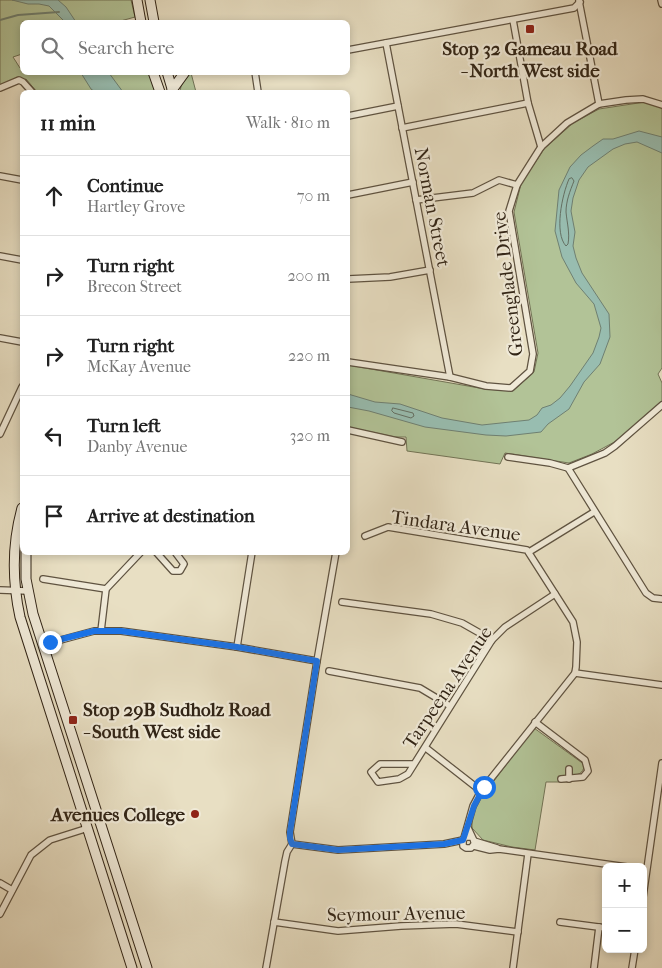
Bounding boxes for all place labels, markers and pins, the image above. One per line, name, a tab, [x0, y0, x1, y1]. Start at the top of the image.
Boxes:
marker: Stop 32 Gameau Road - North West side	[524, 23, 536, 35]
place label: Stop 32 Gameau Road - North West side	[442, 38, 618, 82]
place label: Stop 29B Sudholz Road - South West side	[83, 699, 271, 743]
marker: Stop 29B Sudholz Road - South West side	[67, 714, 79, 726]
place label: Avenues College	[50, 804, 186, 826]
marker: Avenues College	[189, 808, 201, 820]

